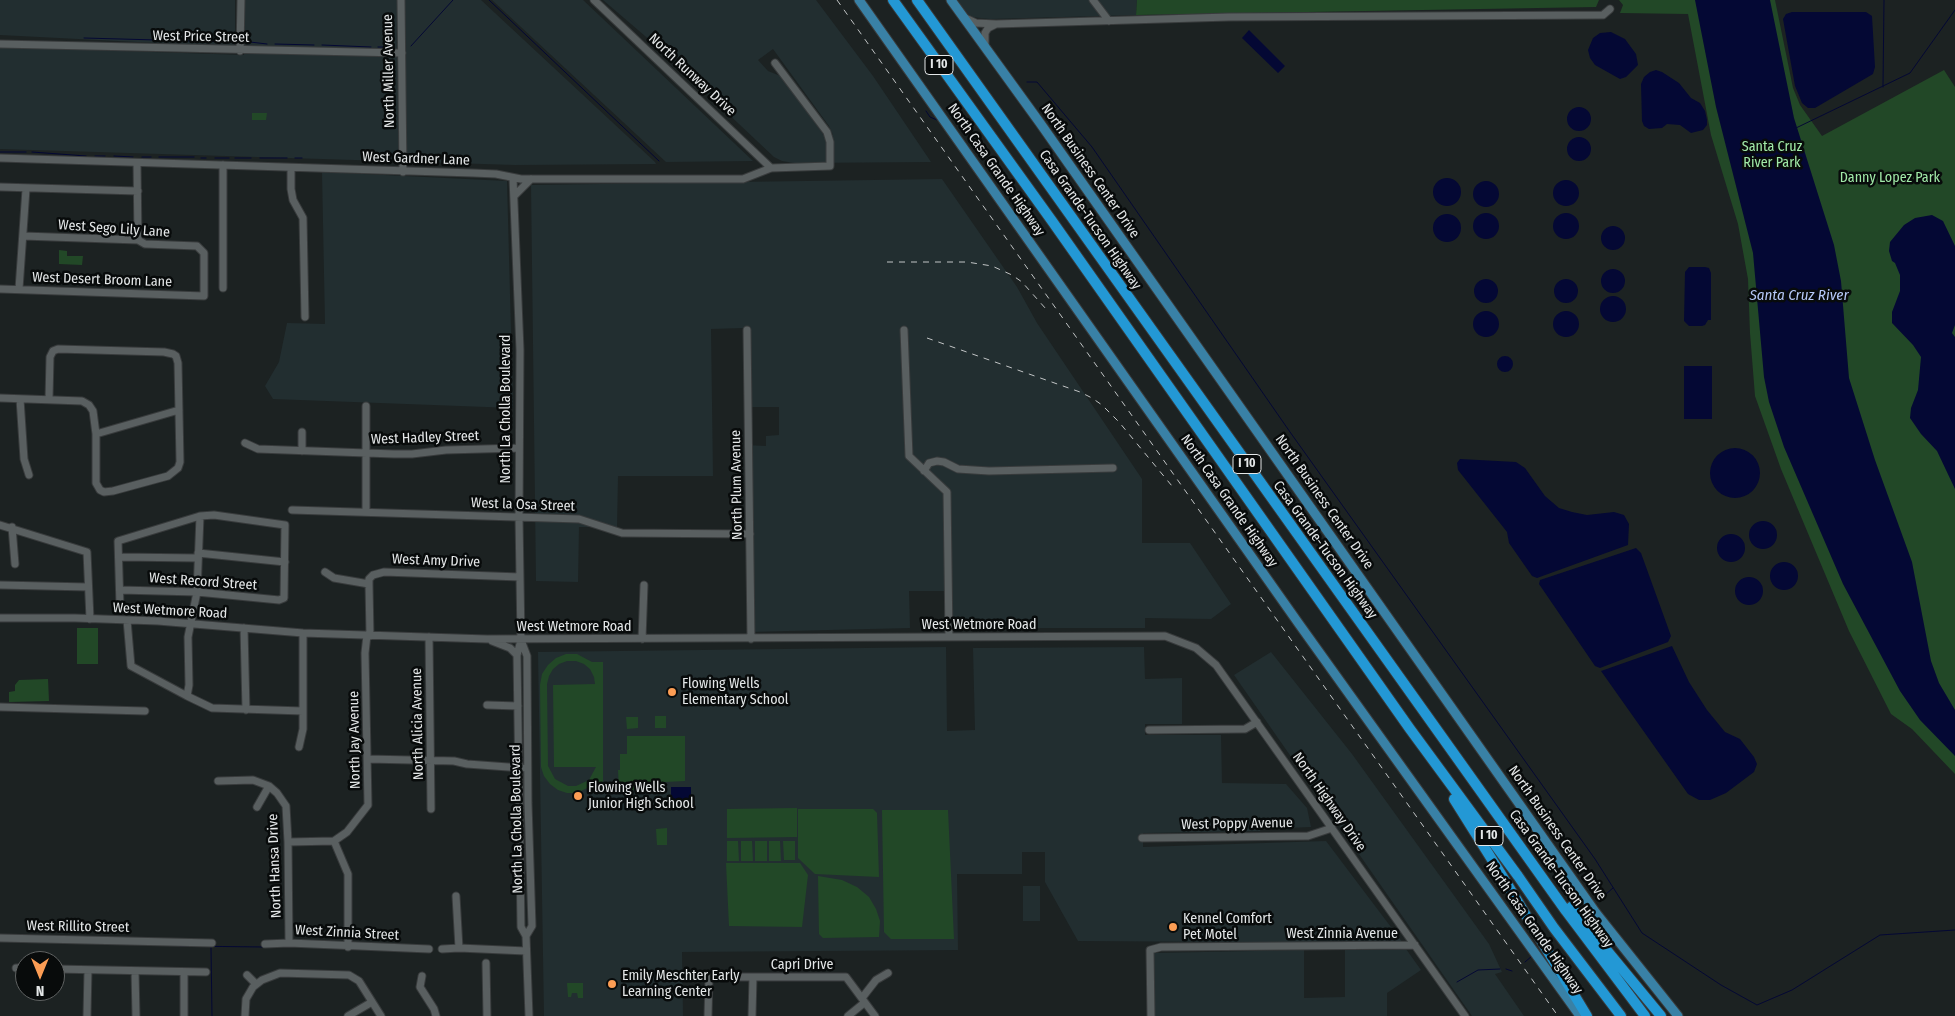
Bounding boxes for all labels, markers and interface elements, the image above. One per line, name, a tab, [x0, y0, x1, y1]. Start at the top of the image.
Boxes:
street label: North Miller Avenue	[380, 14, 398, 128]
street label: West Price Street	[152, 28, 250, 46]
street label: North Runway Drive	[645, 30, 739, 120]
road number: I 10	[925, 56, 953, 74]
street label: North Casa Grande Highway	[944, 100, 1048, 240]
street label: North Business Center Drive	[1037, 101, 1143, 241]
park label: Santa Cruz River Park	[1742, 139, 1802, 172]
street label: Casa Grande-Tucson Highway	[1035, 147, 1145, 293]
street label: West Gardner Lane	[362, 149, 470, 169]
park label: Danny Lopez Park	[1840, 170, 1940, 186]
street label: West Sego Lily Lane	[58, 217, 170, 241]
street label: West Desert Broom Lane	[32, 269, 172, 291]
water label: Santa Cruz River	[1749, 287, 1849, 305]
street label: North La Cholla Boulevard	[498, 334, 514, 484]
street label: West Hadley Street	[371, 428, 479, 448]
street label: North Plum Avenue	[728, 430, 746, 540]
street label: North Casa Grande Highway	[1177, 431, 1281, 571]
street label: North Business Center Drive	[1271, 432, 1377, 572]
road number: I 10	[1233, 454, 1261, 474]
street label: Casa Grande-Tucson Highway	[1269, 478, 1381, 622]
street label: West la Osa Street	[471, 495, 575, 515]
street label: West Amy Drive	[392, 551, 480, 571]
street label: West Record Street	[148, 570, 258, 594]
street label: West Wetmore Road	[112, 600, 228, 622]
street label: West Wetmore Road	[922, 617, 1036, 633]
street label: West Wetmore Road	[517, 619, 631, 635]
street label: North Alicia Avenue	[409, 668, 427, 780]
place label: Flowing Wells Elementary School	[682, 676, 789, 709]
marker: Flowing Wells Elementary School	[666, 686, 678, 698]
street label: North Jay Avenue	[346, 691, 364, 789]
street label: North La Cholla Boulevard	[507, 744, 527, 894]
street label: North Highway Drive	[1289, 749, 1369, 855]
street label: North Business Center Drive	[1504, 763, 1610, 903]
place label: Flowing Wells Junior High School	[588, 780, 694, 812]
marker: Flowing Wells Junior High School	[572, 790, 584, 802]
street label: Casa Grande-Tucson Highway	[1505, 807, 1617, 951]
street label: North Hansa Drive	[265, 814, 285, 918]
street label: West Poppy Avenue	[1181, 815, 1293, 833]
road number: I 10	[1475, 826, 1503, 846]
street label: North Casa Grande Highway	[1482, 858, 1586, 998]
place label: Kennel Comfort Pet Motel	[1183, 911, 1272, 944]
street label: West Rillito Street	[27, 918, 129, 936]
marker: Kennel Comfort Pet Motel	[1167, 921, 1179, 933]
street label: West Zinnia Street	[295, 922, 399, 944]
street label: West Zinnia Avenue	[1286, 926, 1398, 942]
north arrow	[15, 951, 65, 1001]
street label: Capri Drive	[771, 957, 833, 973]
place label: Emily Meschter Early Learning Center	[622, 968, 739, 1000]
marker: Emily Meschter Early Learning Center	[606, 978, 618, 990]
text: N	[36, 982, 44, 999]

